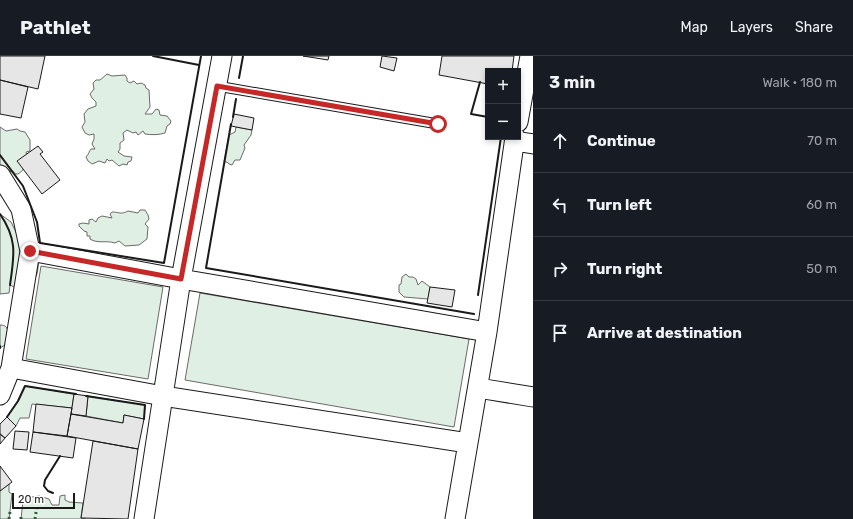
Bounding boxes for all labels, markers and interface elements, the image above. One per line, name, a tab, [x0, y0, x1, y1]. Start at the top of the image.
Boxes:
text: Pathlet	[20, 16, 91, 39]
text: Map	[681, 19, 708, 36]
text: Layers	[730, 19, 773, 36]
text: Share	[795, 19, 833, 36]
map controls	[485, 68, 521, 140]
button: +	[485, 68, 521, 104]
text: 3 min	[549, 72, 595, 92]
text: Walk · 180 m	[762, 75, 837, 90]
button: −	[485, 104, 521, 140]
route start	[429, 115, 447, 133]
icon: ahead	[549, 130, 571, 152]
text: Continue	[587, 132, 656, 150]
text: 70 m	[807, 133, 837, 148]
icon: left	[549, 194, 571, 216]
text: Turn left	[587, 196, 652, 214]
text: 60 m	[806, 197, 837, 212]
route end	[21, 242, 39, 260]
icon: right	[549, 258, 571, 280]
text: Turn right	[587, 260, 662, 278]
text: 50 m	[806, 261, 837, 276]
icon: arrive	[549, 322, 571, 344]
text: Arrive at destination	[587, 324, 742, 342]
scale bar	[12, 491, 75, 510]
text: 20 m	[18, 493, 44, 506]

